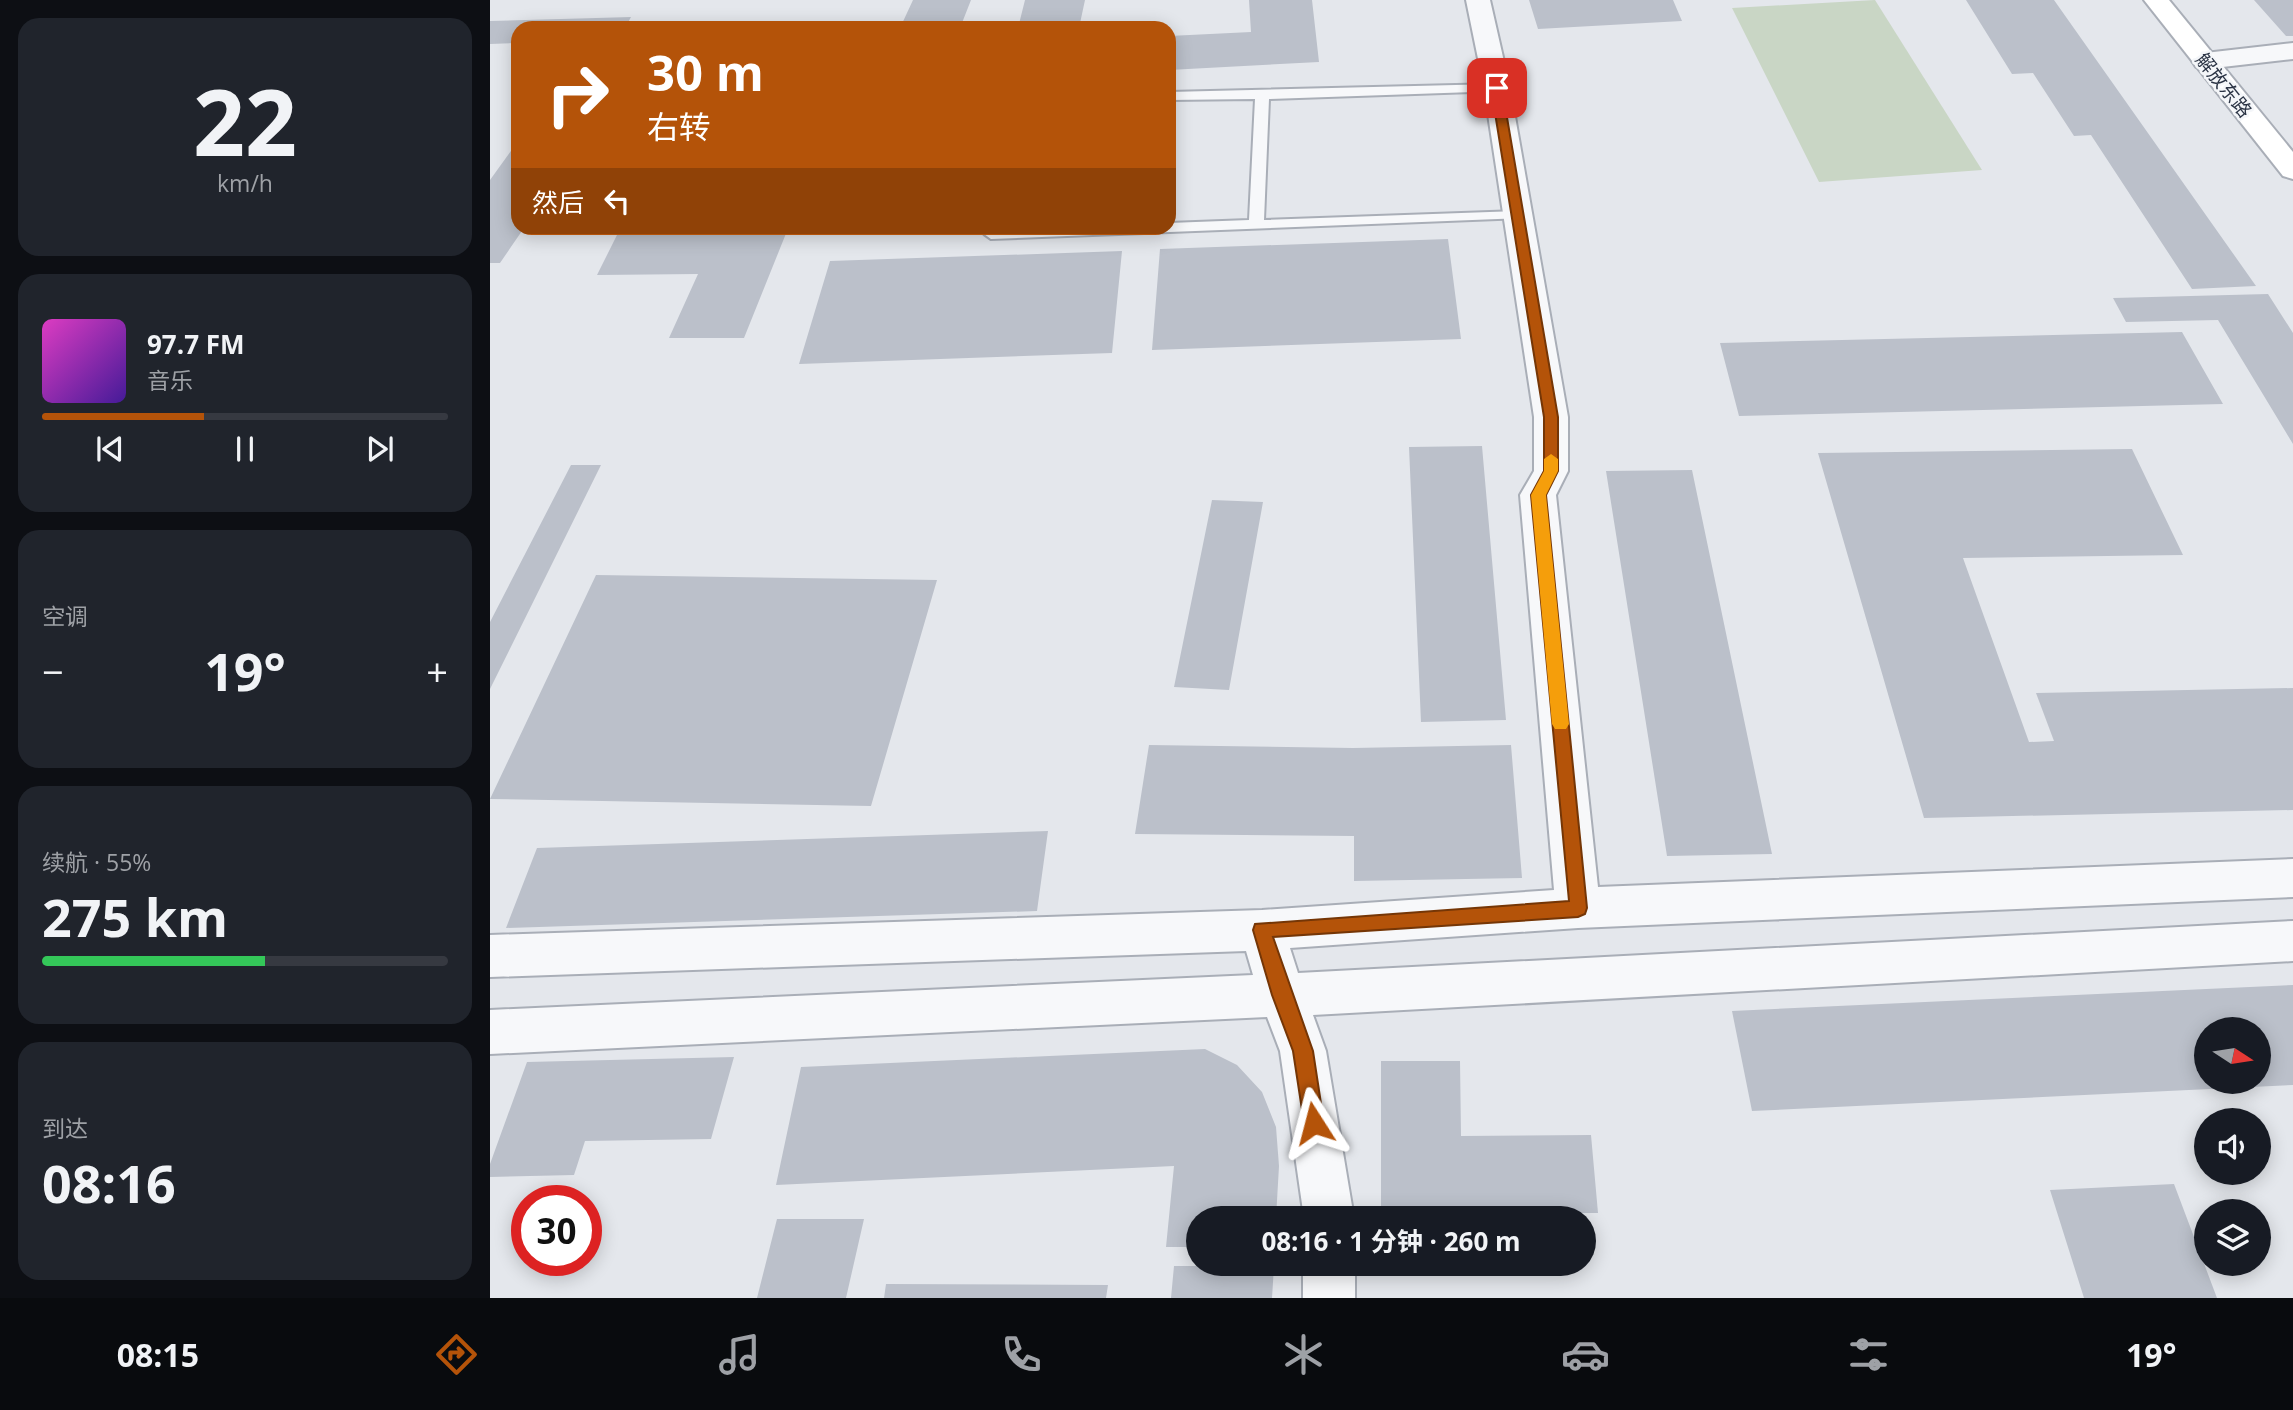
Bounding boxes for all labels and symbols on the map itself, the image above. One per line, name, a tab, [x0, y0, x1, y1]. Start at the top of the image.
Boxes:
street label: 解放东路	[2190, 47, 2258, 123]
pin	[1467, 58, 1527, 118]
north arrow	[2194, 1017, 2272, 1094]
position arrow	[1277, 1086, 1351, 1160]
speed limit sign: 30	[511, 1185, 602, 1276]

